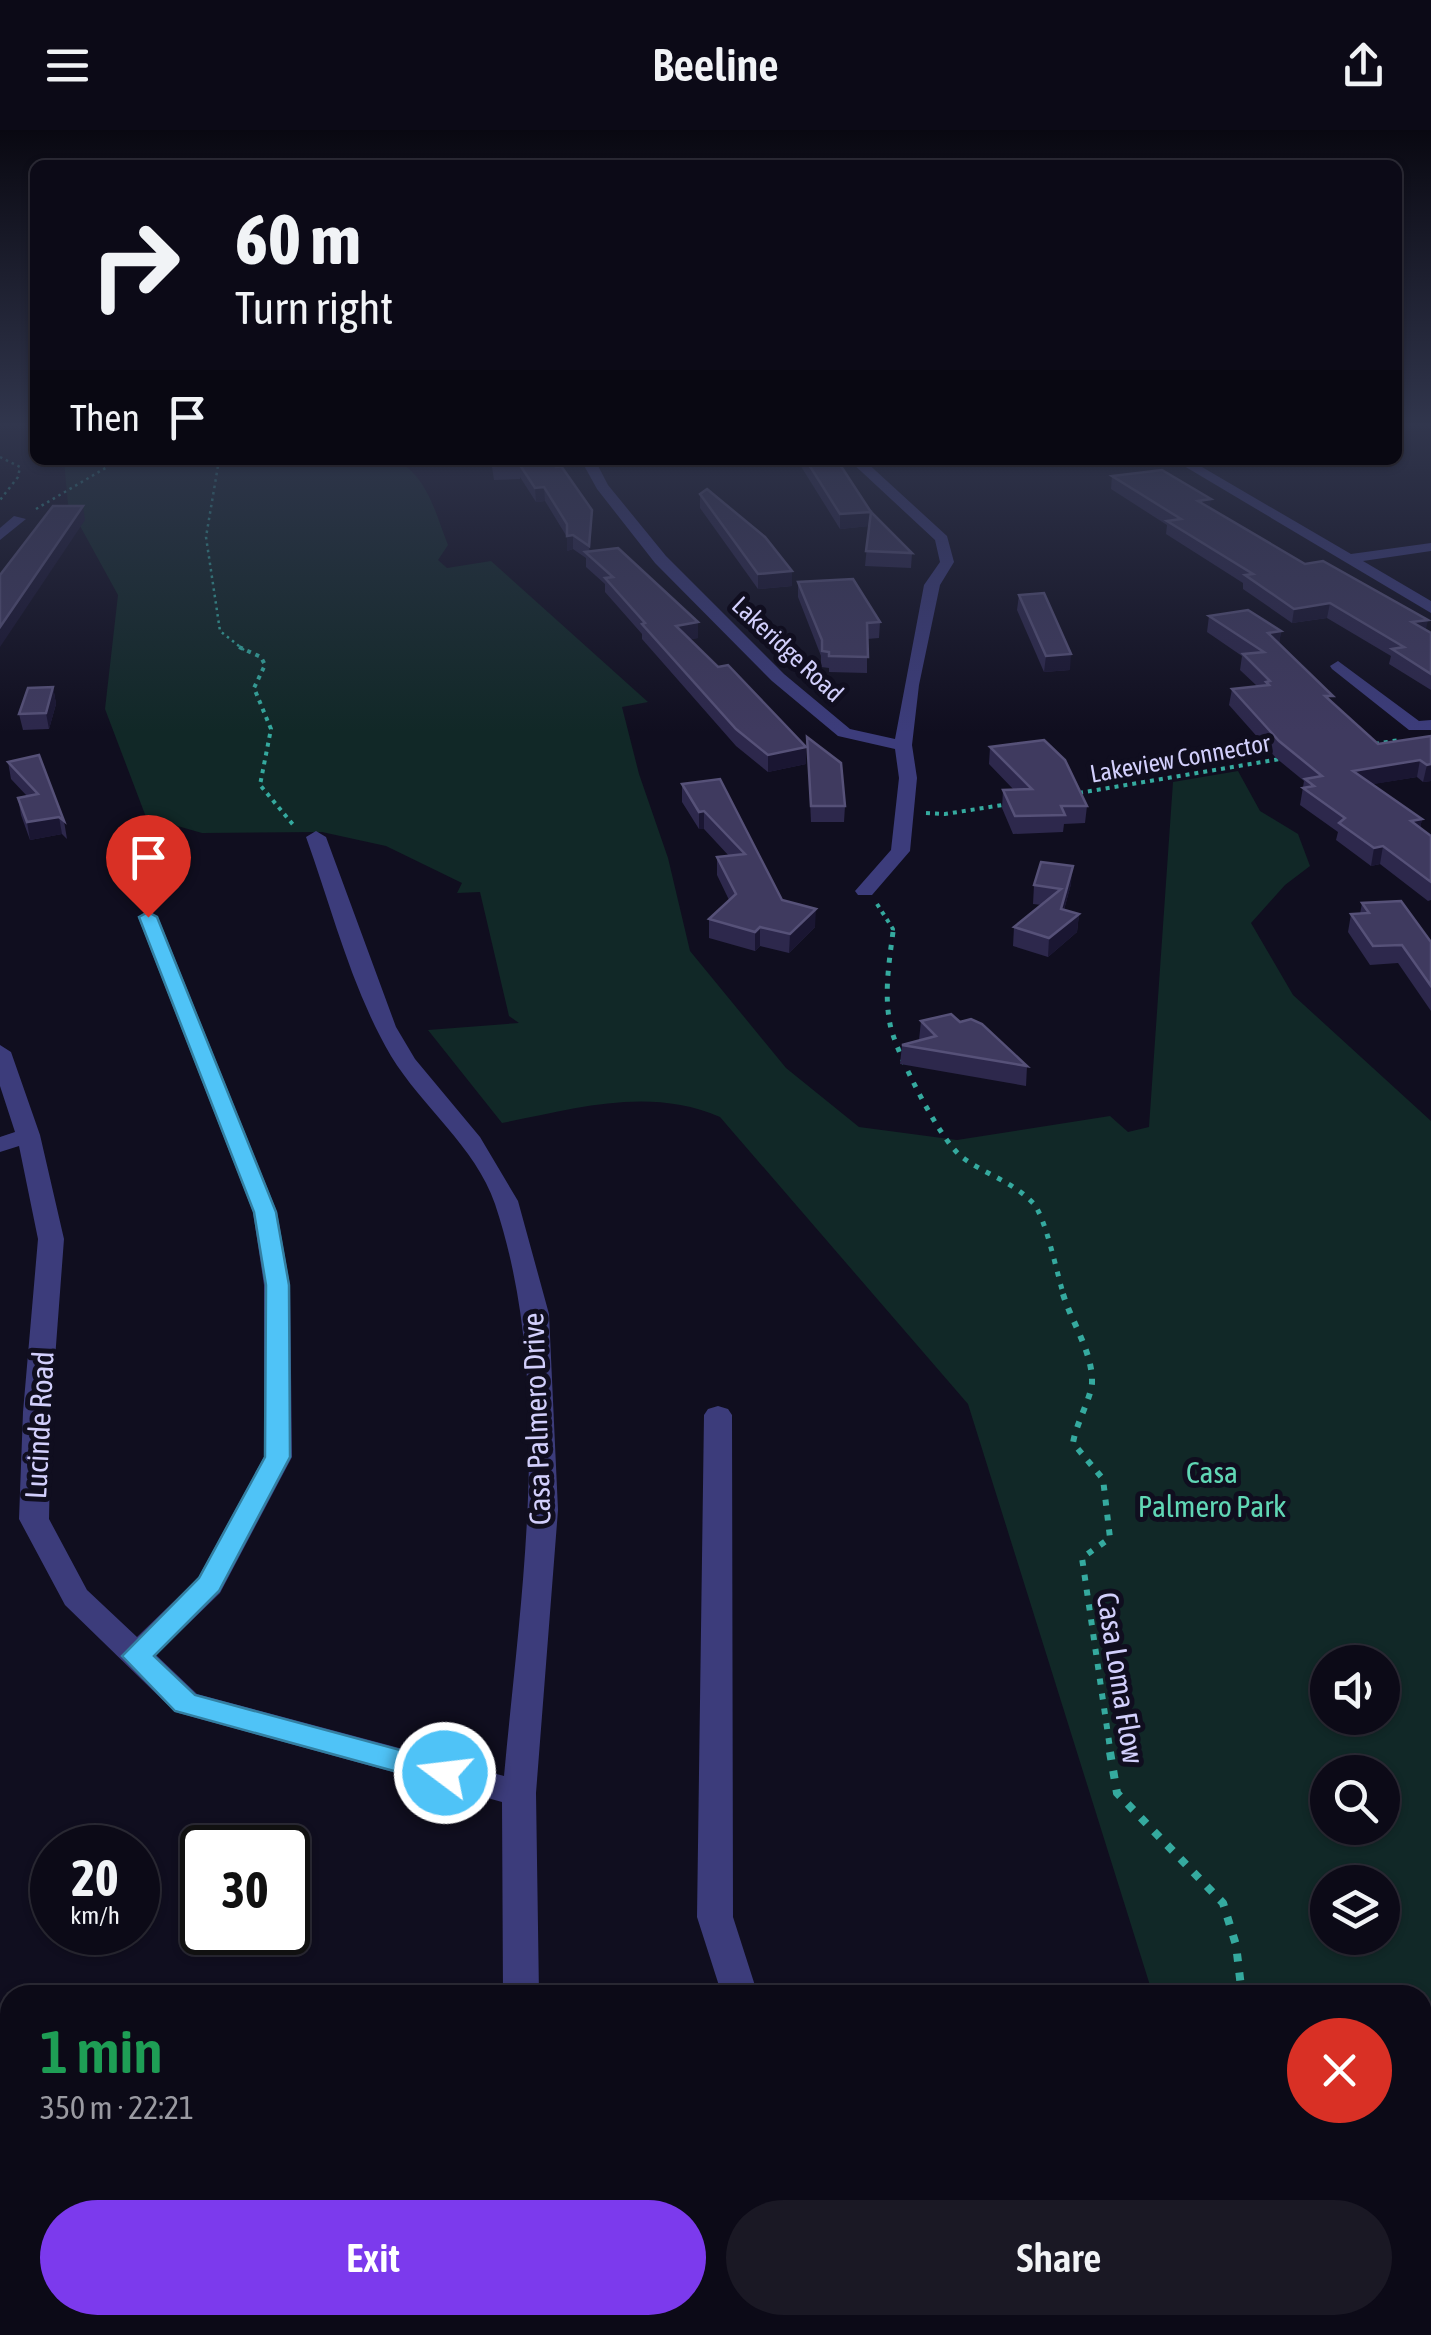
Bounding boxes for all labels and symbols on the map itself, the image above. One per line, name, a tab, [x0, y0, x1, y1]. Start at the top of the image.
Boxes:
street label: Lakeridge Road	[727, 591, 849, 707]
street label: Lakeview Connector	[1088, 728, 1273, 788]
pin	[106, 815, 191, 918]
street label: Casa Palmero Drive	[515, 1312, 557, 1526]
street label: Lucinde Road	[18, 1350, 60, 1500]
park label: Casa Palmero Park	[1138, 1455, 1286, 1523]
street label: Casa Loma Flow	[1091, 1590, 1151, 1766]
position arrow	[393, 1721, 497, 1825]
speed limit sign: 30	[180, 1825, 310, 1955]

